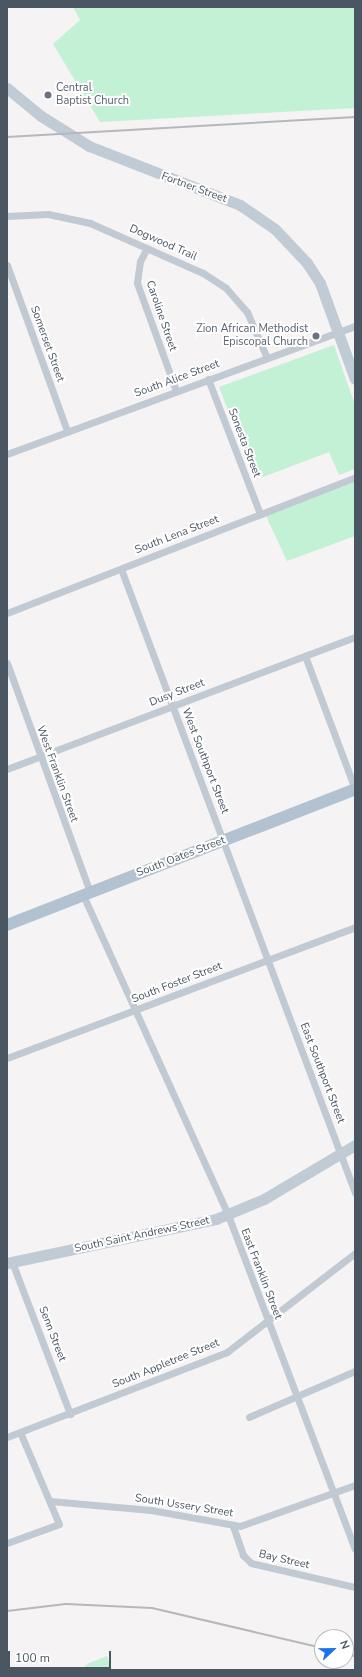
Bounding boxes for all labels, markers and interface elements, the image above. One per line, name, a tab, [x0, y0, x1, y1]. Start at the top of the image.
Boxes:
place label: Central Baptist Church	[56, 82, 129, 108]
marker: Central Baptist Church	[43, 90, 53, 100]
street label: Fortner Street	[159, 170, 229, 206]
street label: Dogwood Trail	[127, 222, 199, 264]
street label: Caroline Street	[143, 279, 179, 353]
street label: Somerset Street	[27, 304, 67, 384]
place label: Zion African Methodist Episcopal Church	[196, 323, 308, 349]
marker: Zion African Methodist Episcopal Church	[311, 331, 321, 341]
street label: South Alice Street	[133, 357, 221, 401]
street label: Sonesta Street	[225, 407, 263, 479]
street label: South Lena Street	[133, 513, 221, 557]
street label: Dusy Street	[148, 676, 206, 710]
street label: West Southport Street	[179, 706, 231, 816]
street label: West Franklin Street	[33, 724, 81, 824]
street label: South Oates Street	[135, 834, 227, 880]
street label: South Foster Street	[130, 960, 224, 1006]
street label: East Southport Street	[297, 1021, 347, 1125]
street label: South Saint Andrews Street	[73, 1214, 211, 1256]
street label: East Franklin Street	[238, 1227, 284, 1321]
street label: Senn Street	[35, 1305, 69, 1363]
street label: South Appletree Street	[111, 1337, 221, 1391]
street label: South Ussery Street	[134, 1492, 234, 1520]
street label: Bay Street	[257, 1548, 311, 1572]
north arrow	[314, 1629, 354, 1669]
text: N	[336, 1638, 353, 1651]
scale bar	[10, 1643, 113, 1669]
text: 100 m	[15, 1650, 50, 1666]

